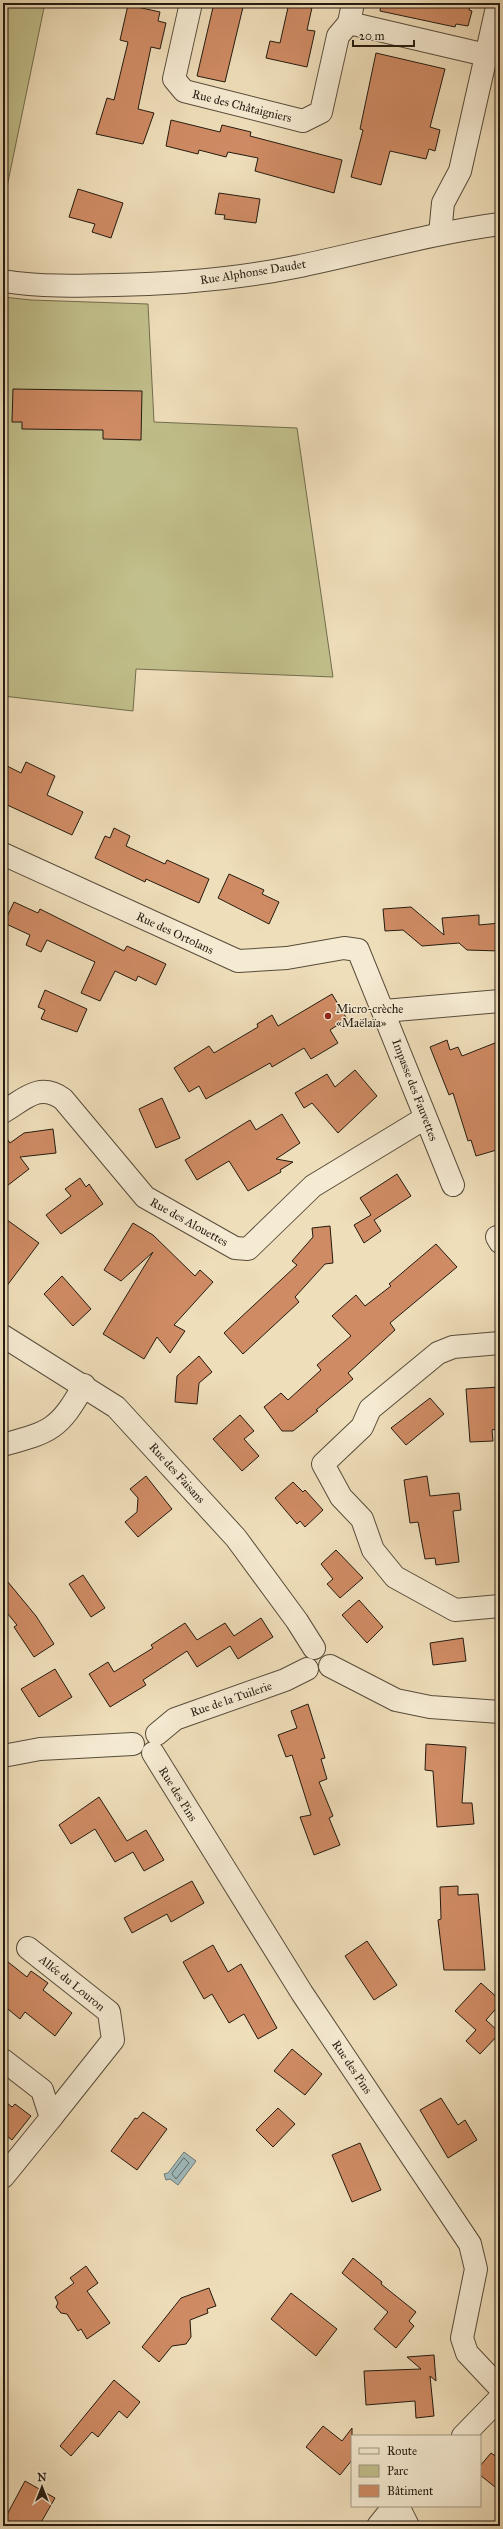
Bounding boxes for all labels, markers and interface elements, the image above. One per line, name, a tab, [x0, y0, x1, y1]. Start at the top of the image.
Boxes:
scale bar	[353, 22, 414, 48]
text: 20 m	[359, 29, 385, 43]
street label: Rue des Châtaigniers	[191, 87, 293, 126]
street label: Rue Alphonse Daudet	[199, 257, 308, 287]
street label: Rue des Ortolans	[134, 909, 216, 957]
place label: Micro-crèche «Maëlaïa»	[336, 1002, 403, 1030]
marker: Micro-crèche «Maëlaïa»	[323, 1011, 333, 1021]
street label: Impasse des Fauvettes	[389, 1037, 441, 1143]
street label: Rue des Alouettes	[148, 1195, 230, 1249]
street label: Rue des Faisans	[146, 1440, 208, 1506]
street label: Rue de la Tuilerie	[188, 1678, 274, 1720]
street label: Rue des Pins	[156, 1764, 200, 1824]
street label: Allée du Louron	[36, 1952, 108, 2014]
street label: Rue des Pins	[329, 2038, 375, 2096]
legend	[351, 2435, 481, 2507]
text: Route	[387, 2444, 417, 2458]
text: Parc	[387, 2464, 408, 2478]
north arrow	[22, 2467, 62, 2507]
text: N	[37, 2471, 47, 2484]
text: Bâtiment	[387, 2484, 434, 2498]

